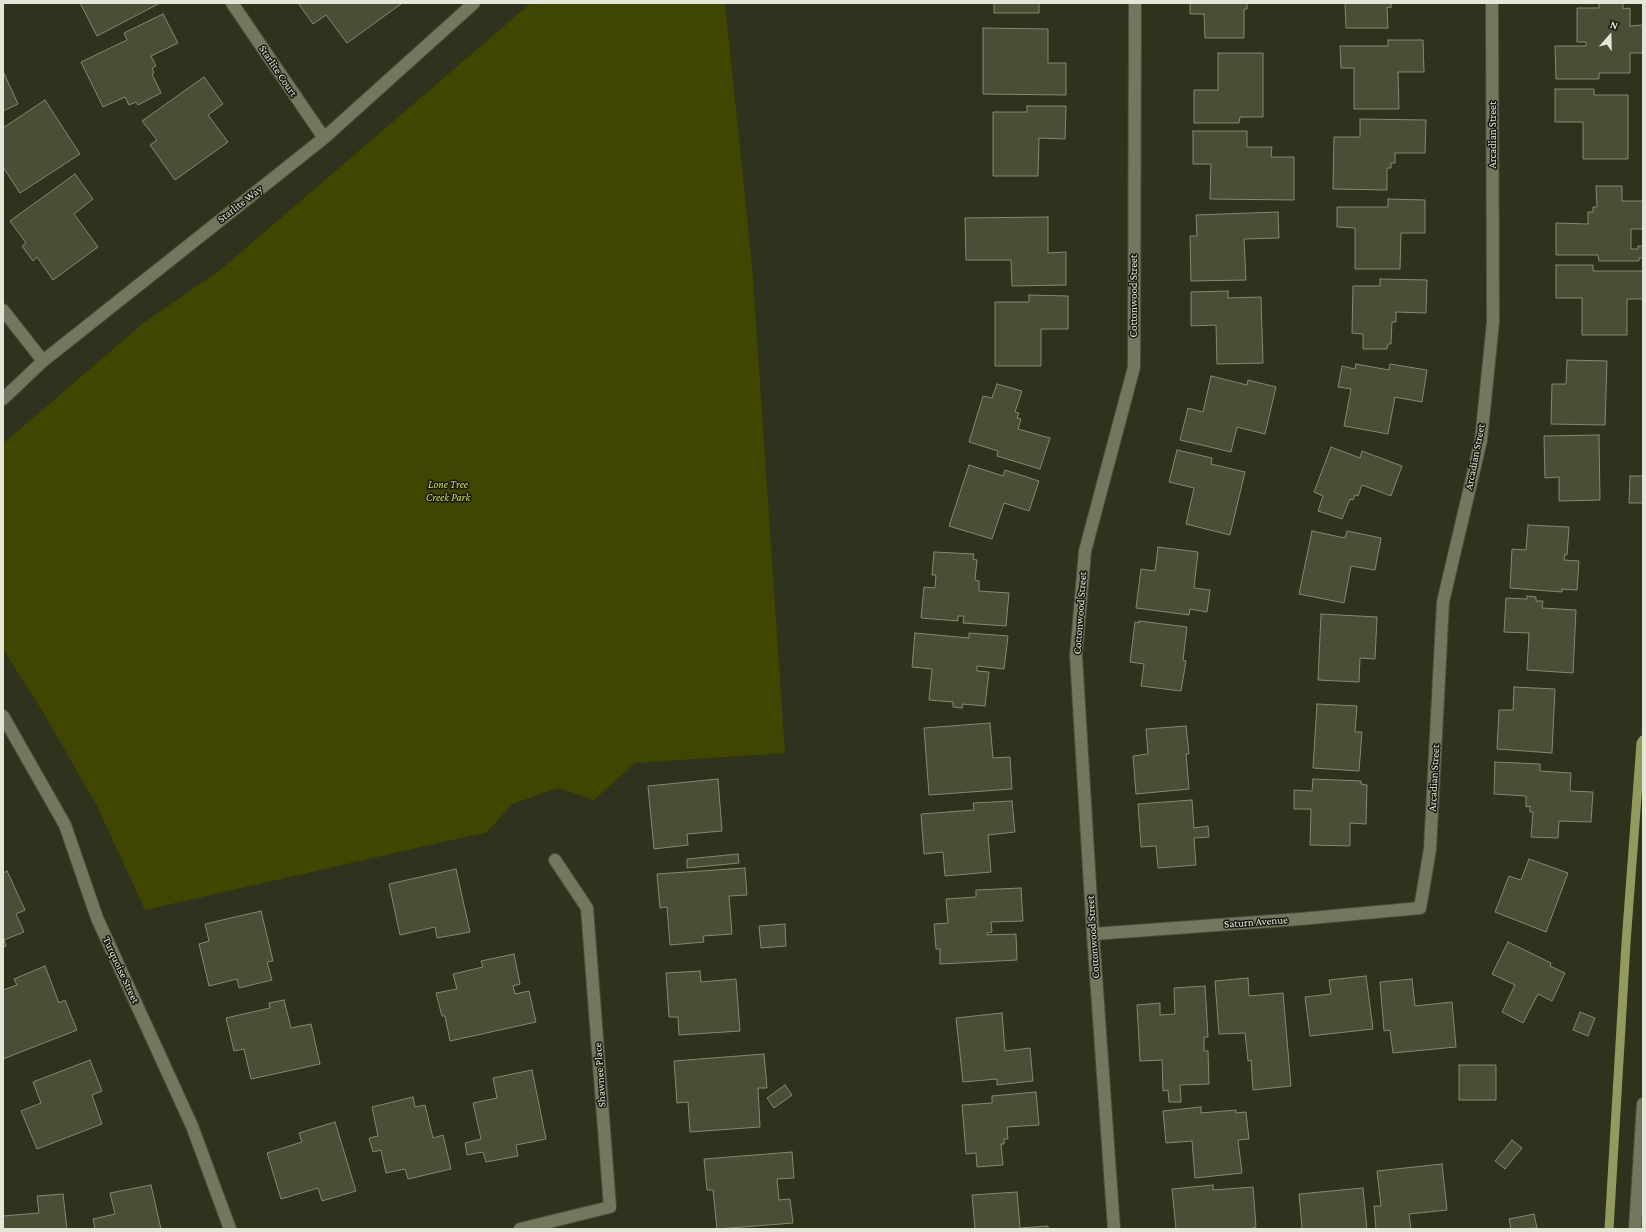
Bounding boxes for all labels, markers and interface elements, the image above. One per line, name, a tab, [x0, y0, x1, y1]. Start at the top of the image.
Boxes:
north arrow	[1590, 16, 1630, 56]
text: N	[1609, 18, 1620, 32]
street label: Starlite Court	[256, 43, 300, 99]
street label: Arcadian Street	[1486, 101, 1500, 169]
street label: Starlite Way	[215, 182, 265, 226]
street label: Cottonwood Street	[1127, 255, 1141, 337]
street label: Arcadian Street	[1462, 423, 1488, 491]
park label: Lone Tree Creek Park	[426, 478, 470, 504]
street label: Cottonwood Street	[1071, 571, 1089, 655]
street label: Arcadian Street	[1426, 744, 1442, 812]
street label: Cottonwood Street	[1084, 895, 1102, 979]
street label: Saturn Avenue	[1224, 913, 1288, 931]
street label: Turquoise Street	[100, 934, 142, 1006]
street label: Shawnee Place	[591, 1042, 609, 1108]

